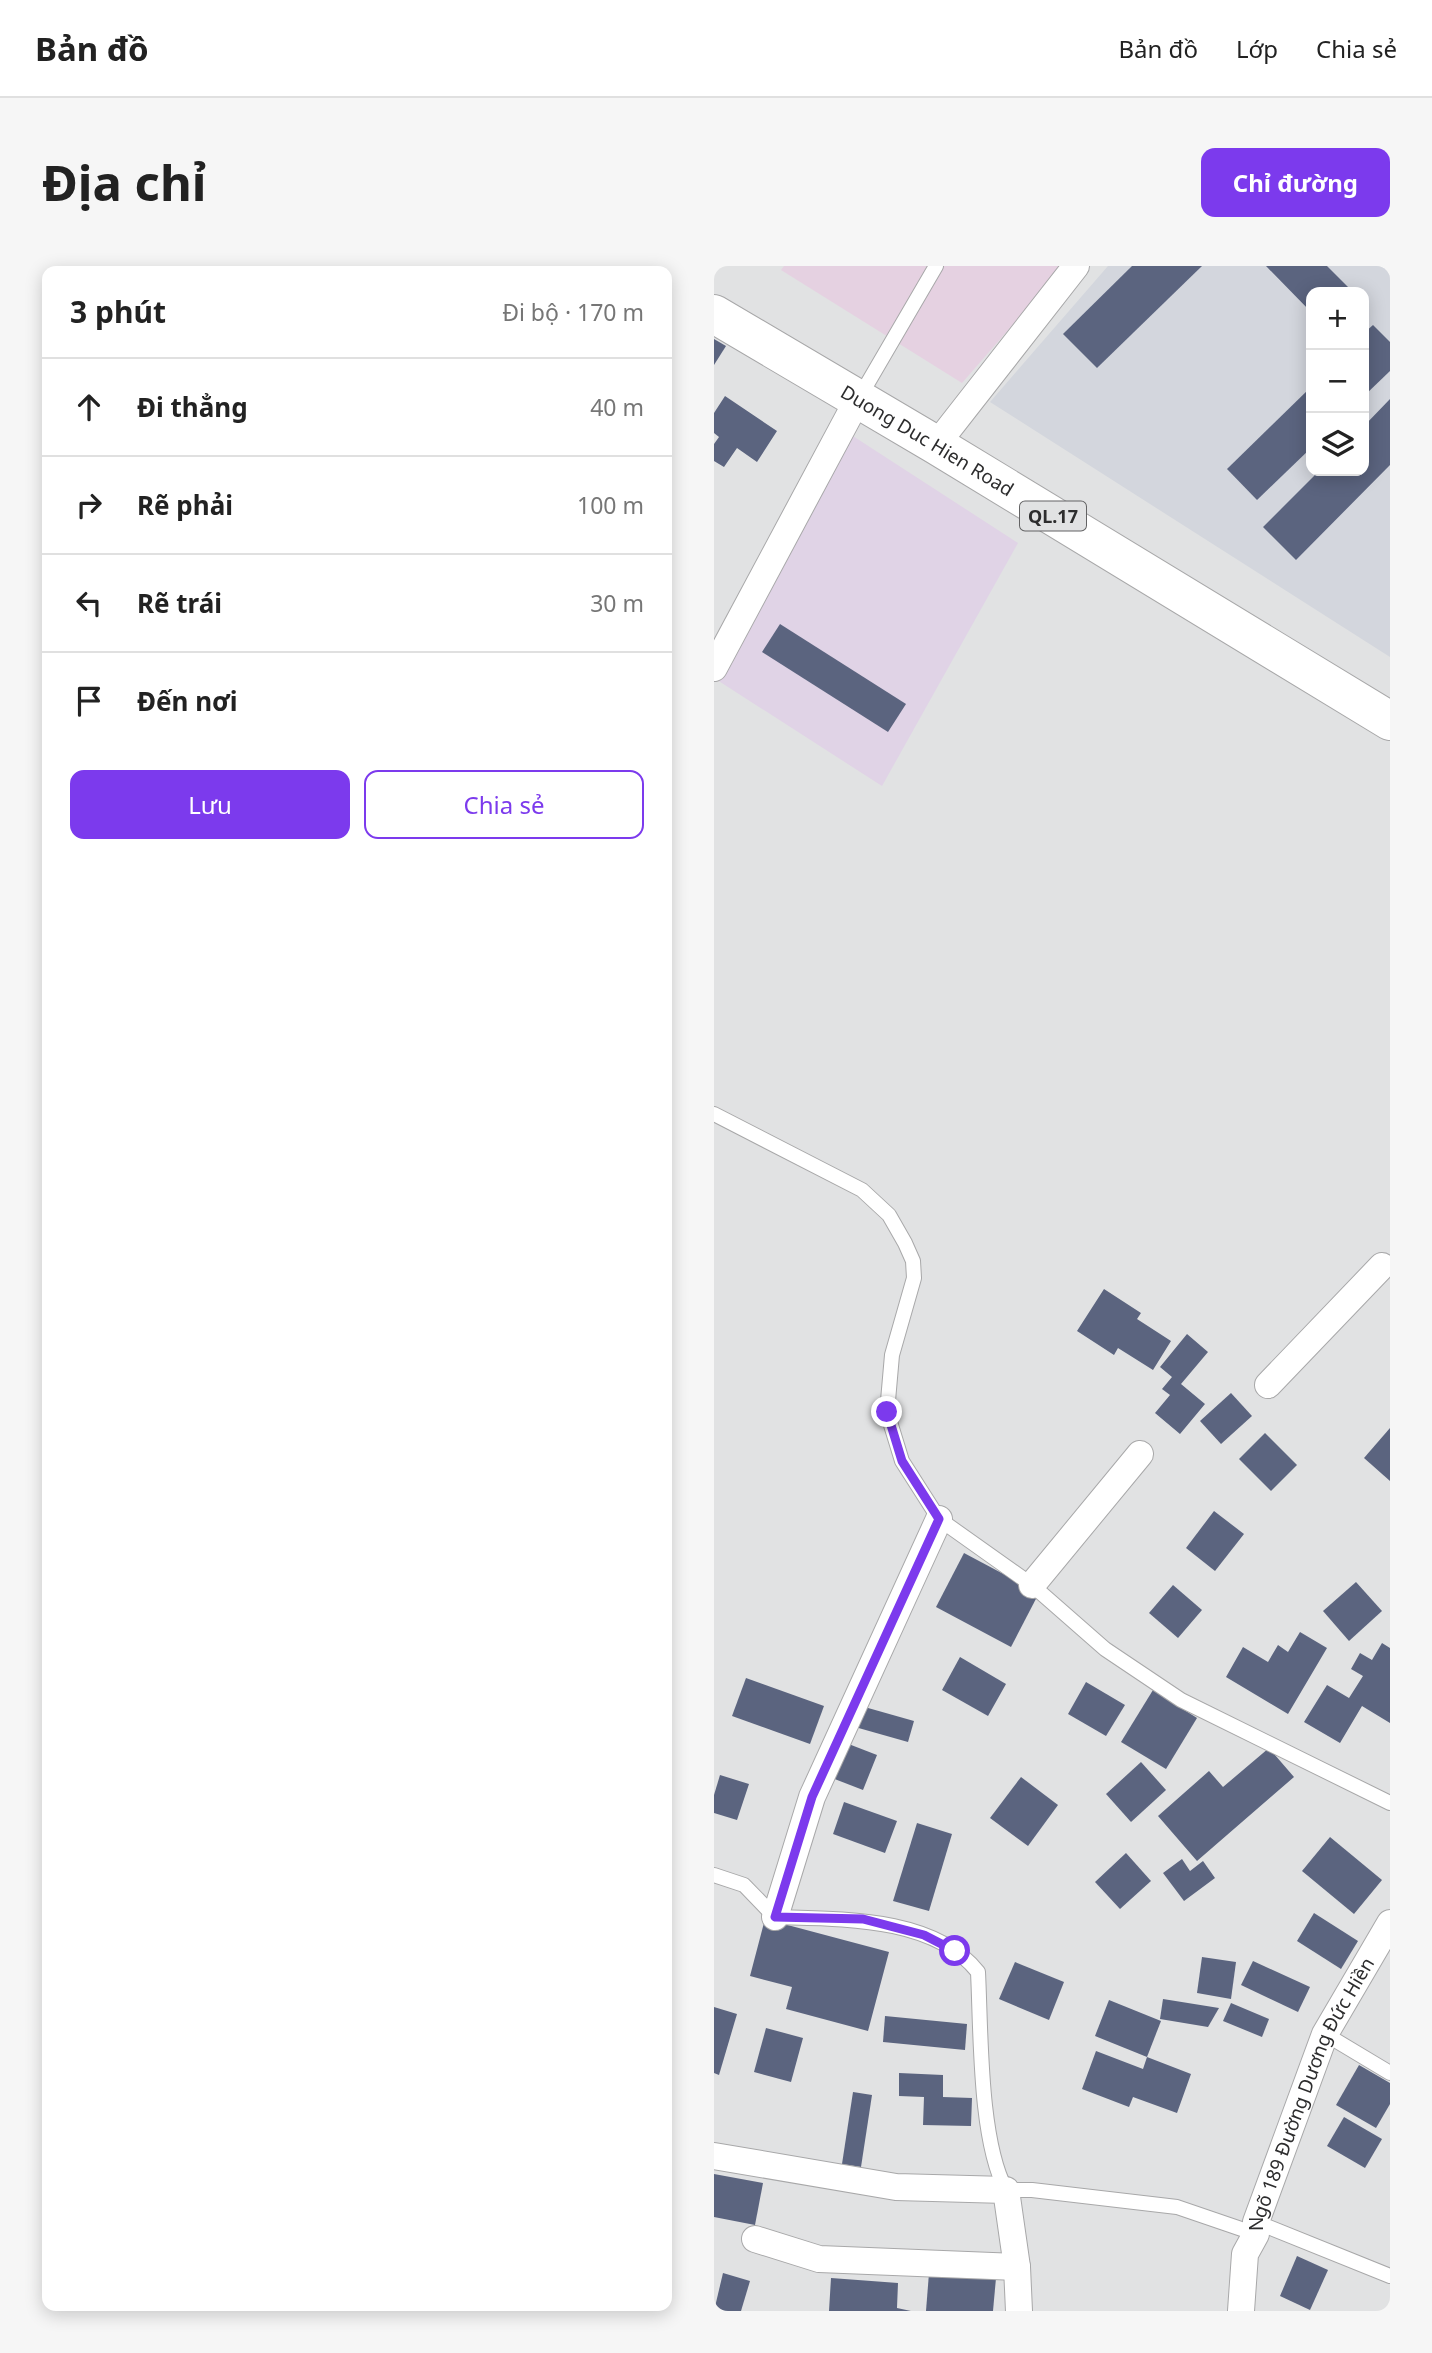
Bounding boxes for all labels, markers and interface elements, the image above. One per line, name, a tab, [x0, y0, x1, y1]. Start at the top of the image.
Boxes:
text: Bản đồ	[35, 26, 149, 71]
text: Bản đồ	[1118, 32, 1198, 65]
text: Lớp	[1236, 32, 1278, 65]
text: Chia sẻ	[1316, 32, 1397, 65]
button: Chỉ đường	[1201, 148, 1390, 217]
text: Địa chỉ	[42, 149, 206, 215]
map controls	[1306, 287, 1369, 476]
button: +	[1306, 287, 1369, 350]
text: 3 phút	[70, 291, 166, 332]
text: Đi bộ · 170 m	[502, 296, 644, 328]
button: −	[1306, 350, 1369, 413]
street label: Duong Duc Hien Road	[836, 379, 1019, 502]
icon: ahead	[70, 388, 108, 426]
text: Đi thẳng	[137, 389, 248, 425]
text: 40 m	[590, 391, 644, 423]
button: layers	[1306, 413, 1369, 476]
icon: right	[70, 486, 108, 524]
text: Rẽ phải	[137, 487, 233, 523]
text: 100 m	[577, 489, 644, 521]
road number: QL.17	[1020, 502, 1086, 530]
icon: left	[70, 584, 108, 622]
text: Rẽ trái	[137, 585, 222, 621]
text: 30 m	[590, 587, 644, 619]
icon: arrive	[70, 682, 108, 720]
text: Đến nơi	[137, 683, 238, 719]
button: Lưu	[70, 770, 350, 839]
button: Chia sẻ	[364, 770, 644, 839]
route end	[871, 1396, 902, 1427]
route start	[939, 1935, 970, 1966]
street label: Ngõ 189 Đường Dương Đức Hiền	[1243, 1953, 1380, 2231]

